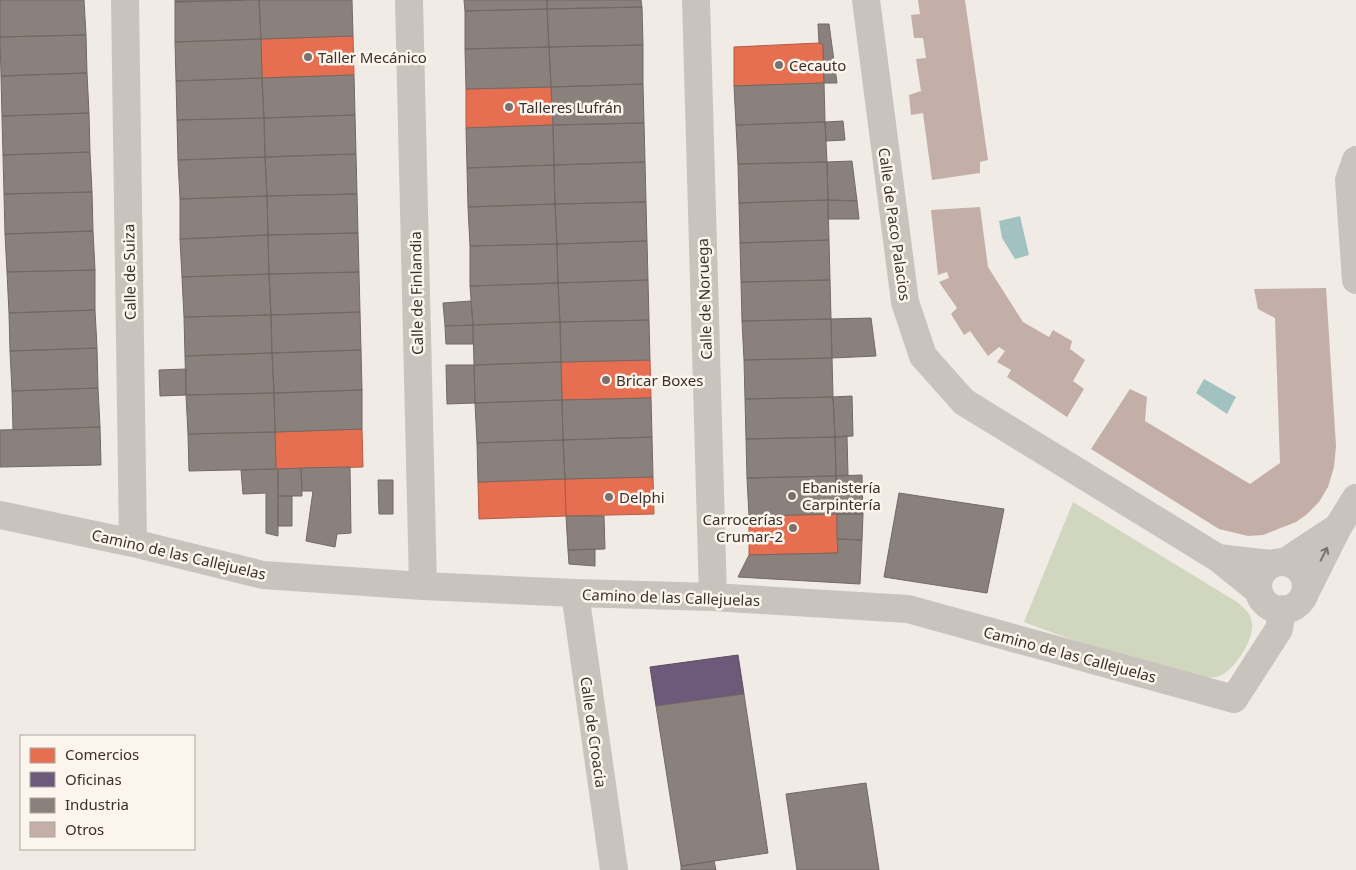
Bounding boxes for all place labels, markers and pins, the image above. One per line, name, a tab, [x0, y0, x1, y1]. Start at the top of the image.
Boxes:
place label: Taller Mecánico	[318, 47, 427, 67]
marker: Taller Mecánico	[302, 51, 314, 63]
place label: Cecauto	[789, 55, 846, 75]
marker: Cecauto	[773, 59, 785, 71]
place label: Talleres Lufrán	[519, 97, 622, 117]
marker: Talleres Lufrán	[503, 101, 515, 113]
place label: Bricar Boxes	[616, 370, 703, 390]
marker: Bricar Boxes	[600, 374, 612, 386]
place label: Ebanistería Carpintería	[802, 477, 881, 514]
place label: Delphi	[619, 487, 665, 507]
marker: Ebanistería Carpintería	[786, 490, 798, 502]
marker: Delphi	[603, 491, 615, 503]
place label: Carrocerías Crumar-2	[703, 509, 783, 546]
marker: Carrocerías Crumar-2	[787, 522, 799, 534]

